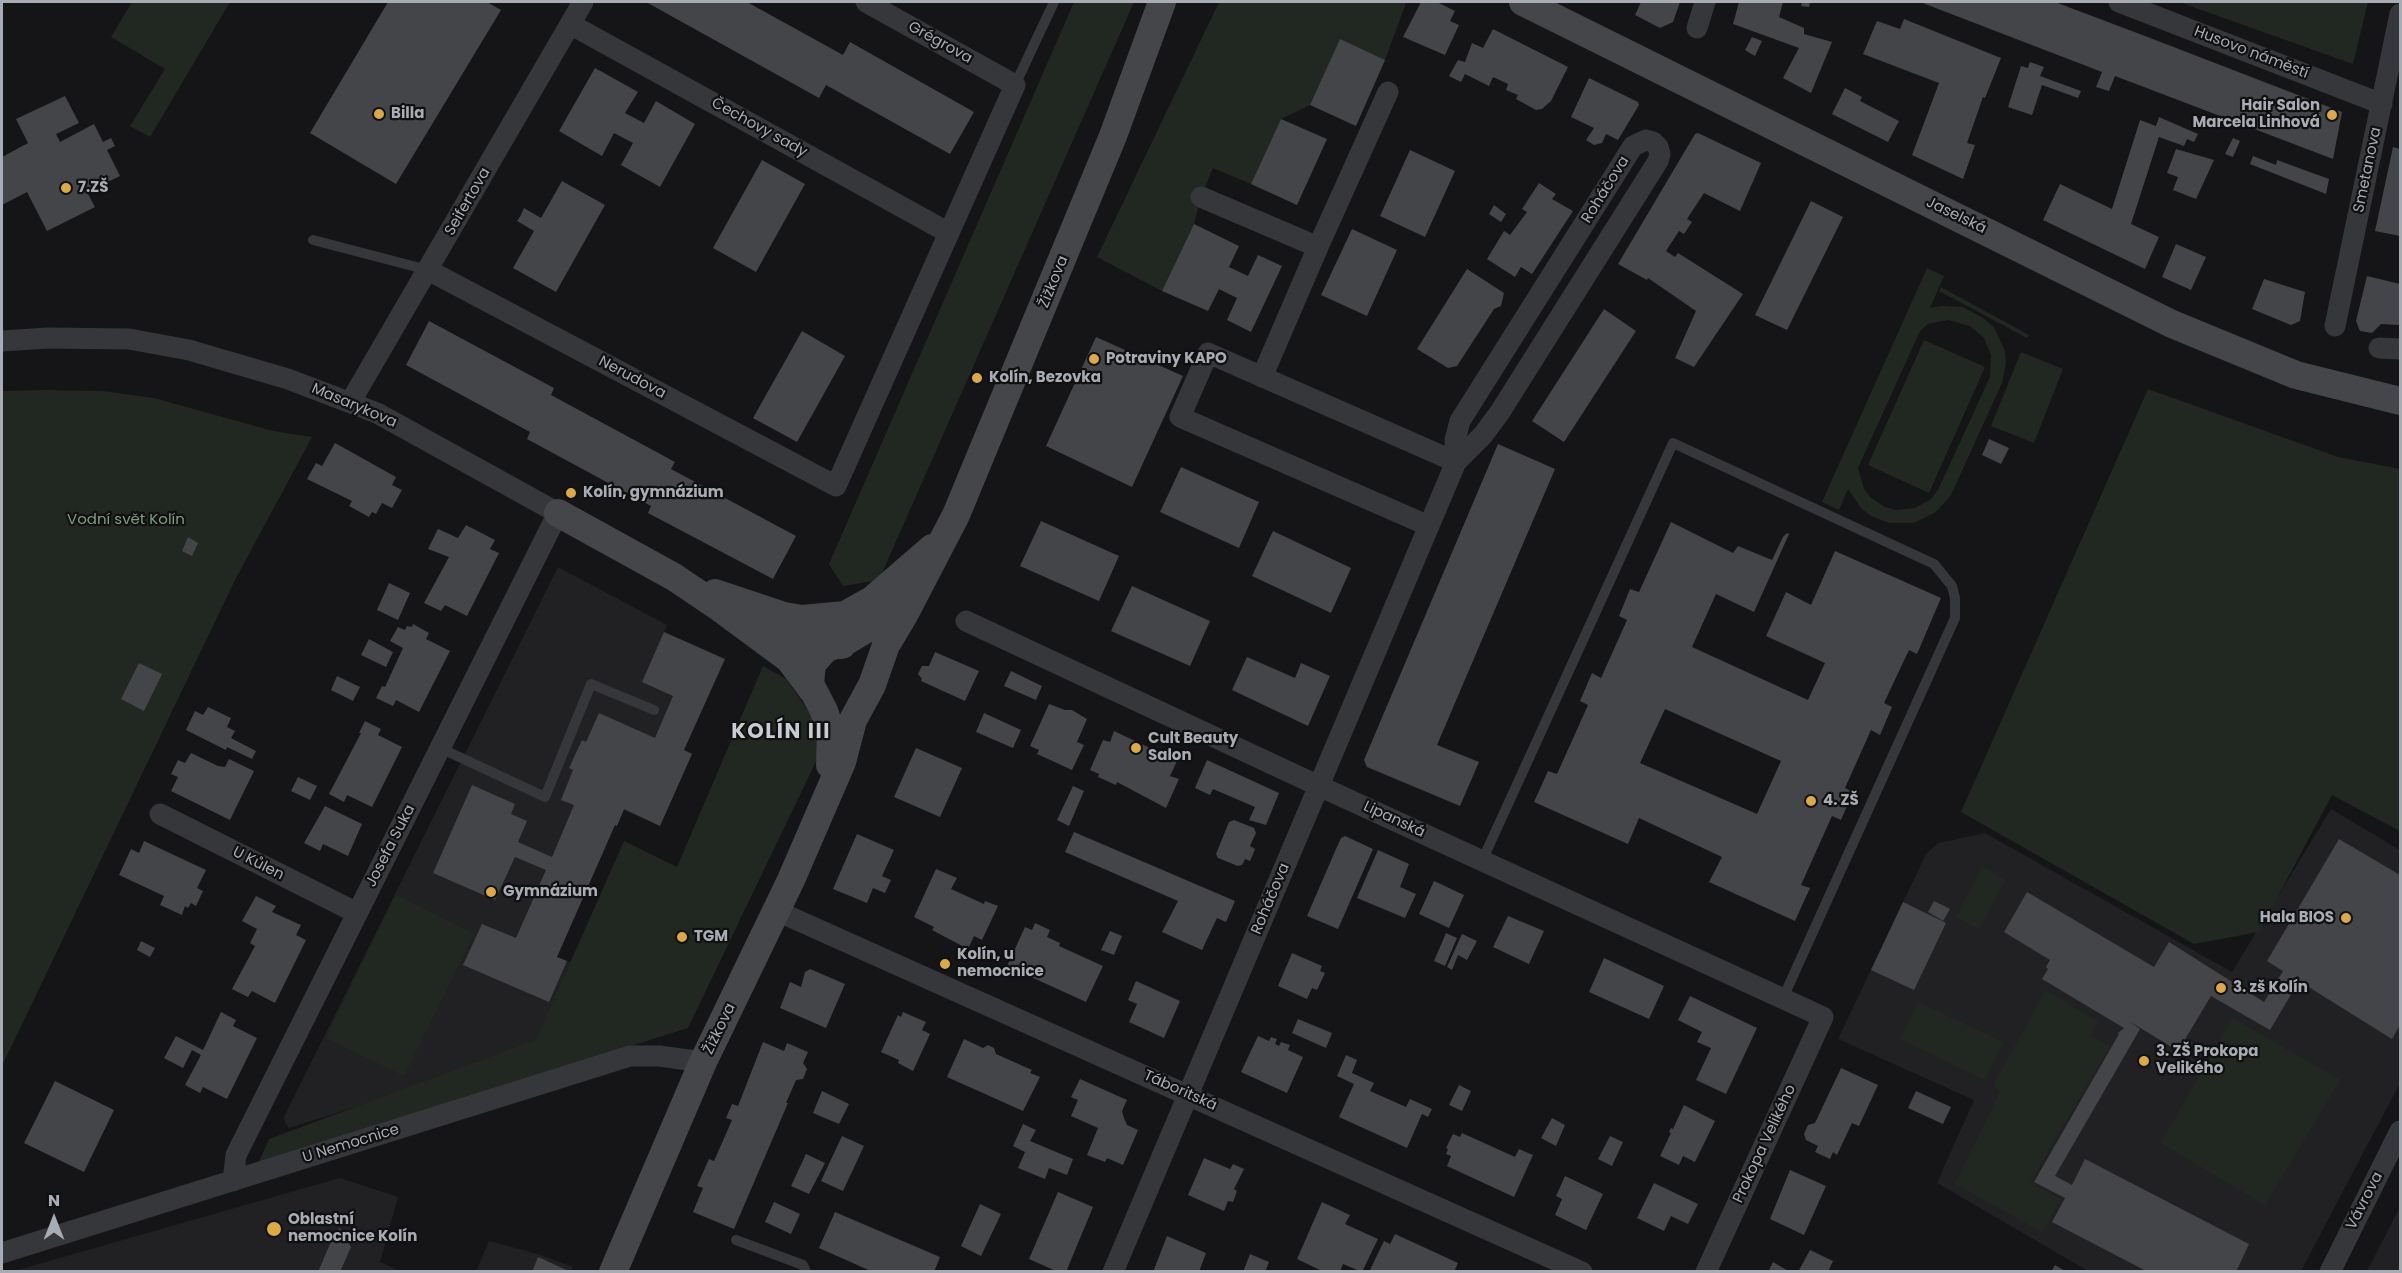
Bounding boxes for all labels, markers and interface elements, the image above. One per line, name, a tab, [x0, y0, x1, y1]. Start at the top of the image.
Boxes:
street label: Grégrova	[905, 18, 975, 68]
street label: Husovo náměstí	[2191, 23, 2311, 83]
street label: Čechovy sady	[708, 94, 810, 162]
place label: Hair Salon Marcela Linhová	[2193, 97, 2320, 132]
place label: Billa	[391, 105, 424, 123]
marker: Billa	[372, 107, 386, 121]
marker: Hair Salon Marcela Linhová	[2325, 108, 2339, 122]
street label: Smetanova	[2350, 126, 2386, 214]
street label: Roháčova	[1578, 153, 1634, 227]
street label: Seifertova	[441, 165, 495, 239]
place label: 7.ZŠ	[78, 179, 108, 197]
marker: 7.ZŠ	[59, 181, 73, 195]
street label: Jaselská	[1923, 194, 1989, 238]
street label: Žižkova	[1035, 253, 1073, 311]
place label: Potraviny KAPO	[1106, 350, 1227, 368]
marker: Potraviny KAPO	[1087, 352, 1101, 366]
street label: Nerudova	[595, 353, 669, 403]
place label: Kolín, Bezovka	[989, 369, 1101, 387]
marker: Kolín, Bezovka	[970, 371, 984, 385]
street label: Masarykova	[309, 380, 399, 432]
place label: Kolín, gymnázium	[583, 484, 724, 502]
marker: Kolín, gymnázium	[564, 486, 578, 500]
park label: Vodní svět Kolín	[67, 511, 185, 529]
district label: KOLÍN III	[731, 720, 831, 746]
place label: Cult Beauty Salon	[1148, 730, 1238, 765]
marker: Cult Beauty Salon	[1129, 741, 1143, 755]
place label: 4. ZŠ	[1823, 792, 1859, 810]
marker: 4. ZŠ	[1804, 794, 1818, 808]
street label: Lipanská	[1360, 798, 1428, 842]
street label: Josefa Suka	[363, 802, 419, 890]
street label: U Kůlen	[229, 843, 287, 885]
street label: Roháčova	[1248, 861, 1294, 937]
place label: Gymnázium	[503, 883, 598, 901]
marker: Gymnázium	[484, 885, 498, 899]
place label: Hala BIOS	[2260, 909, 2334, 927]
marker: Hala BIOS	[2339, 911, 2353, 925]
place label: TGM	[694, 928, 728, 946]
marker: TGM	[675, 930, 689, 944]
place label: Kolín, u nemocnice	[957, 946, 1044, 981]
marker: Kolín, u nemocnice	[938, 957, 952, 971]
place label: 3. zš Kolín	[2233, 979, 2308, 997]
marker: 3. zš Kolín	[2214, 981, 2228, 995]
street label: Žižkova	[700, 1001, 740, 1057]
place label: 3. ZŠ Prokopa Velikého	[2156, 1043, 2258, 1078]
marker: 3. ZŠ Prokopa Velikého	[2137, 1054, 2151, 1068]
street label: Táboritská	[1141, 1067, 1219, 1115]
street label: Prokopa Velikého	[1730, 1082, 1800, 1206]
street label: U Nemocnice	[301, 1121, 401, 1167]
street label: Vávrova	[2343, 1169, 2387, 1233]
north arrow	[24, 1189, 84, 1249]
text: N	[48, 1189, 60, 1212]
place label: Oblastní nemocnice Kolín	[288, 1211, 417, 1246]
marker: Oblastní nemocnice Kolín	[265, 1220, 283, 1238]

